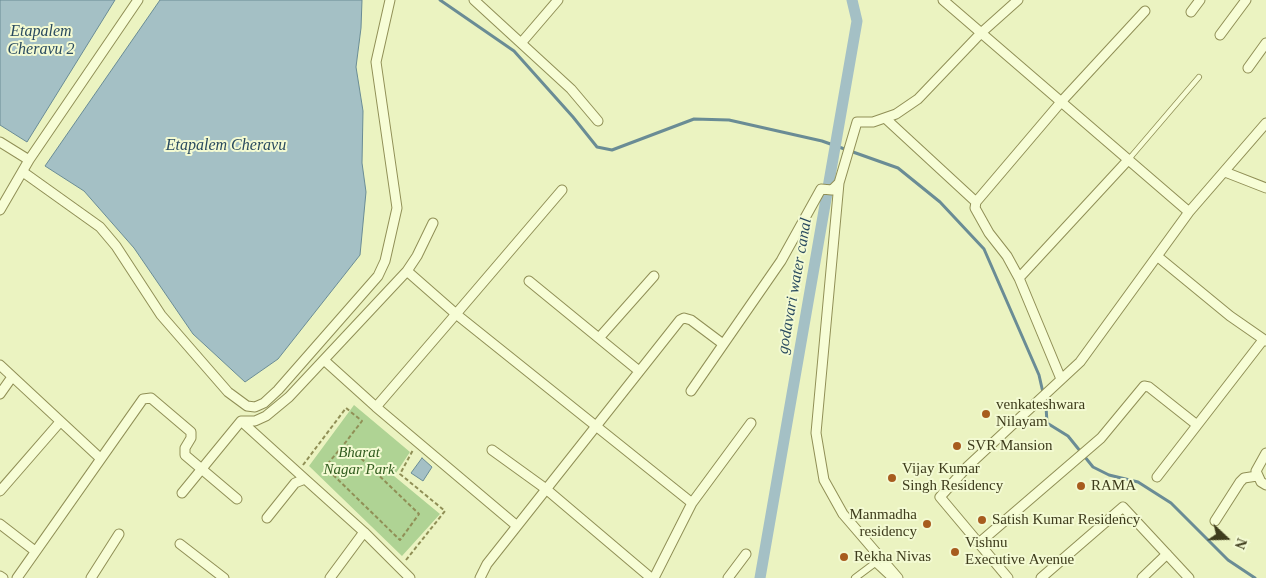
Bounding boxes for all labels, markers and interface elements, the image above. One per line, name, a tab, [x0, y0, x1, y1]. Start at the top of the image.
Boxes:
water label: Etapalem Cheravu 2	[7, 22, 75, 60]
water label: Etapalem Cheravu	[166, 136, 286, 156]
water label: godavari water canal	[774, 216, 816, 356]
place label: venkateshwara Nilayam	[996, 396, 1085, 431]
marker: venkateshwara Nilayam	[980, 408, 992, 420]
place label: SVR Mansion	[967, 437, 1052, 455]
marker: SVR Mansion	[951, 440, 963, 452]
park label: Bharat Nagar Park	[323, 444, 395, 479]
place label: Vijay Kumar Singh Residency	[902, 460, 1003, 495]
marker: Vijay Kumar Singh Residency	[886, 472, 898, 484]
place label: RAMA	[1091, 477, 1136, 495]
marker: RAMA	[1075, 480, 1087, 492]
place label: Manmadha residency	[850, 506, 917, 541]
place label: Satish Kumar Residency	[992, 511, 1140, 529]
north arrow	[1201, 513, 1251, 563]
marker: Satish Kumar Residency	[976, 514, 988, 526]
marker: Manmadha residency	[921, 518, 933, 530]
place label: Vishnu Executive Avenue	[965, 534, 1074, 569]
text: N	[1232, 536, 1249, 551]
marker: Vishnu Executive Avenue	[949, 546, 961, 558]
place label: Rekha Nivas	[854, 548, 931, 566]
marker: Rekha Nivas	[838, 551, 850, 563]

